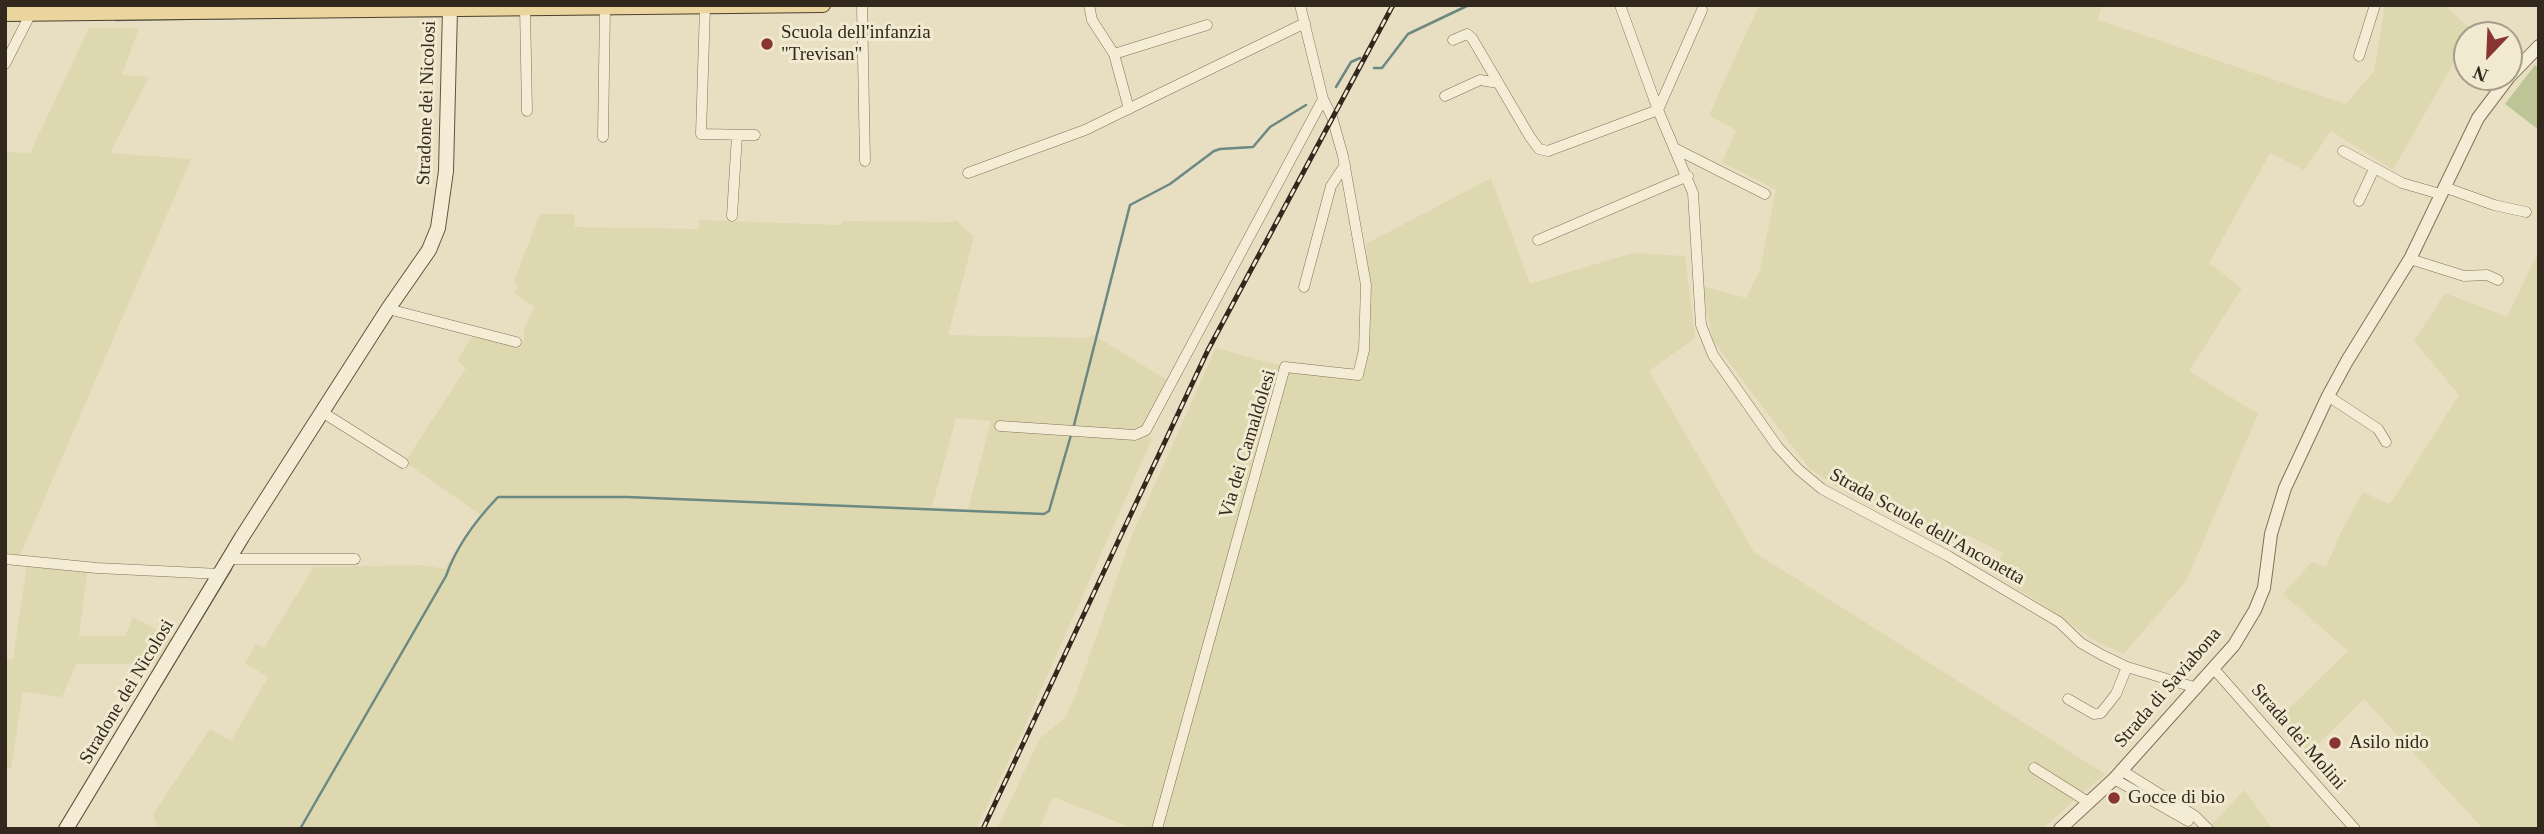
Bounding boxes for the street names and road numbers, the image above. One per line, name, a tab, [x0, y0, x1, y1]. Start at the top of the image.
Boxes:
street label: Stradone dei Nicolosi	[413, 20, 441, 186]
street label: Via dei Camaldolesi	[1215, 367, 1281, 521]
street label: Strada Scuole dell'Anconetta	[1825, 464, 2029, 590]
street label: Stradone dei Nicolosi	[75, 616, 179, 768]
street label: Strada di Saviabona	[2110, 623, 2226, 753]
street label: Strada dei Molini	[2246, 679, 2350, 795]

